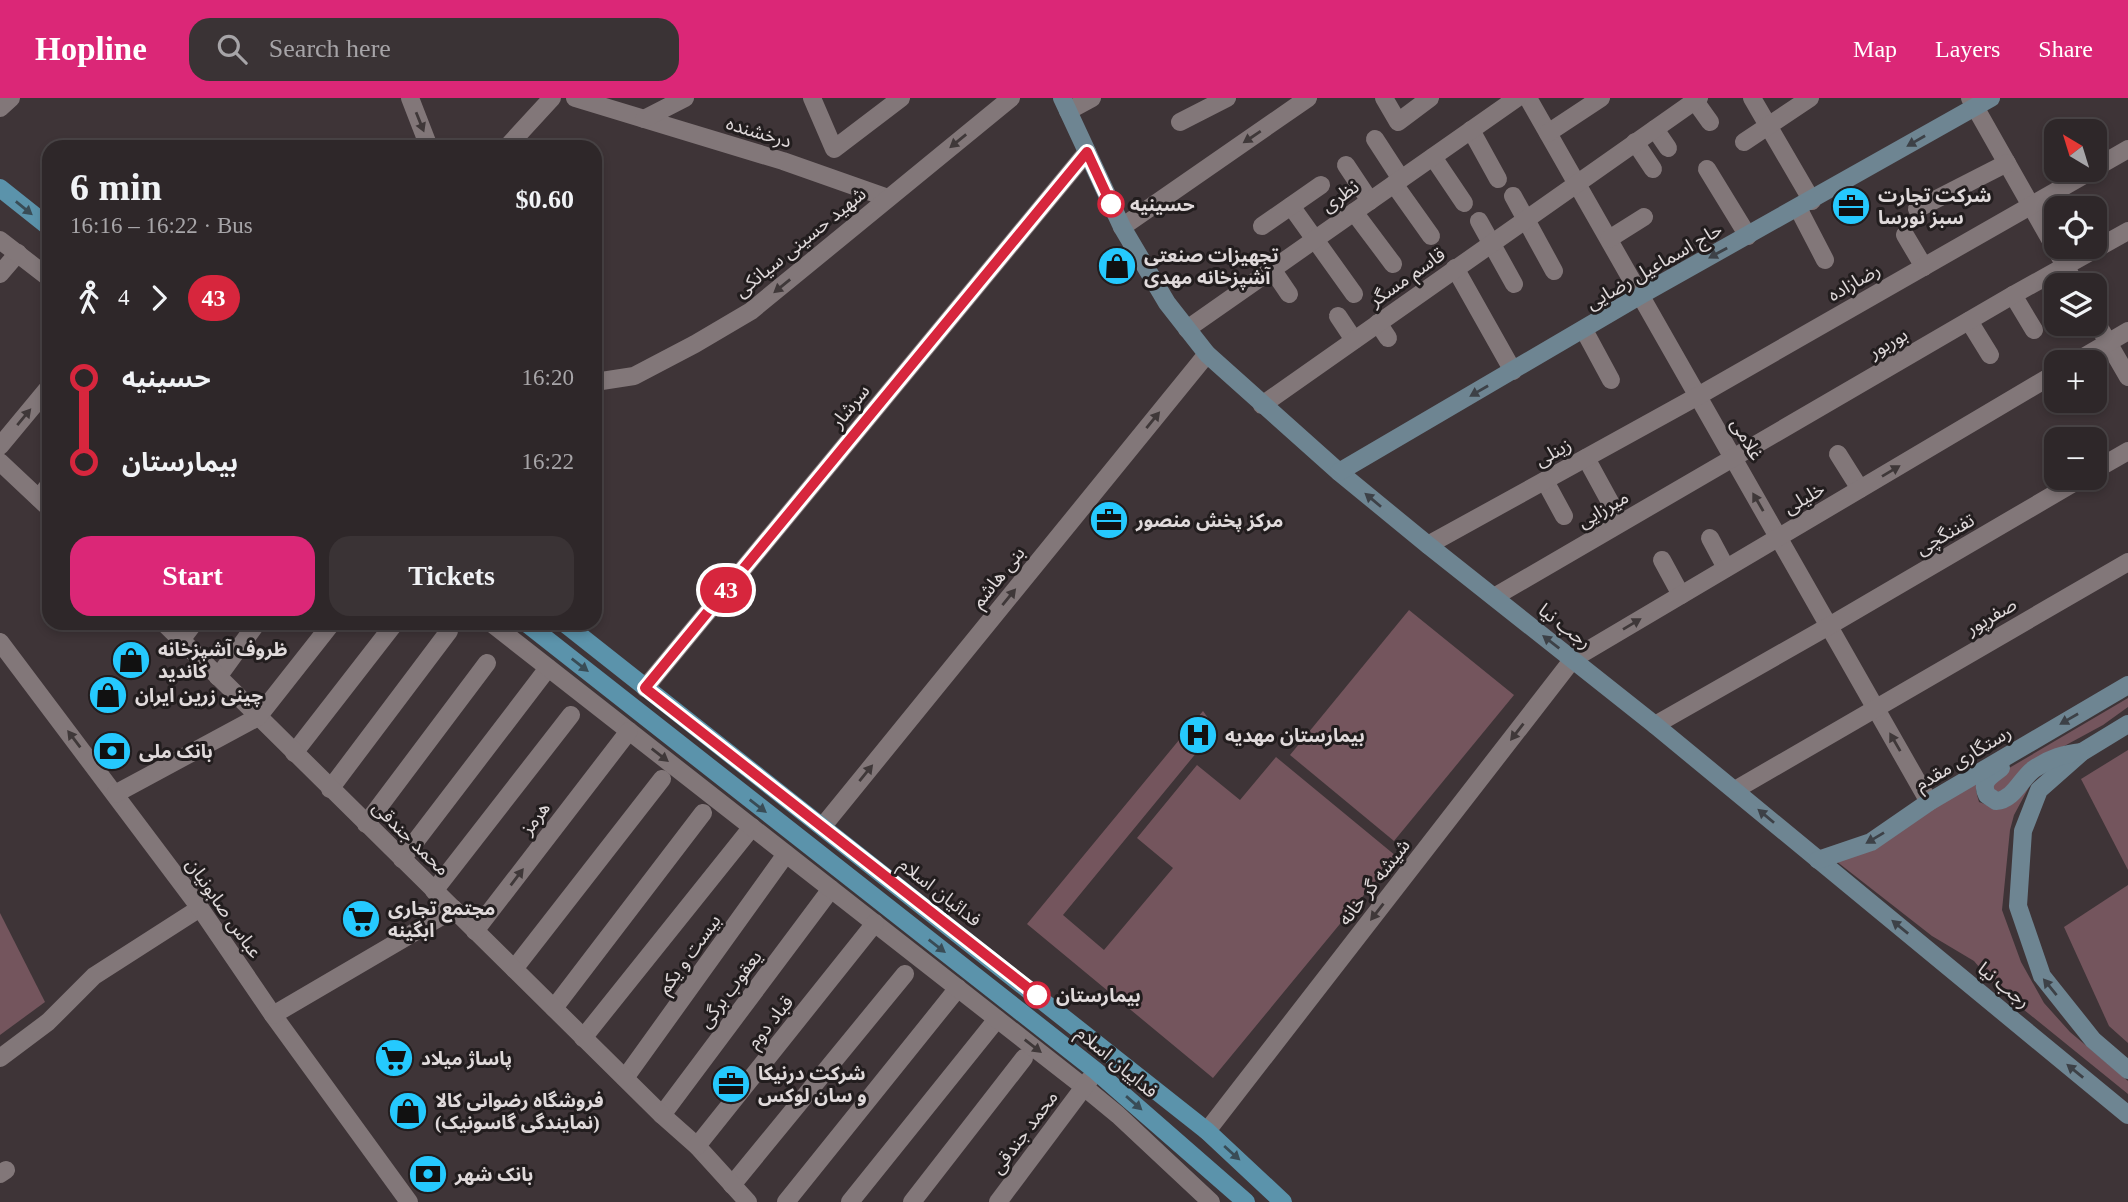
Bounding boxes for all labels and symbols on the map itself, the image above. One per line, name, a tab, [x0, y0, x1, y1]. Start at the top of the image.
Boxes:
one-way arrow	[414, 112, 425, 133]
street label: درخشنده	[724, 112, 794, 153]
north arrow	[2044, 119, 2107, 182]
one-way arrow	[1243, 130, 1261, 144]
one-way arrow	[949, 133, 966, 148]
one-way arrow	[1907, 135, 1926, 147]
street label: نظری	[1317, 176, 1363, 217]
street label: شهید حسینی سیانکی	[730, 183, 870, 302]
office icon: شرکت تجارت سبز نورسا	[1830, 185, 1872, 227]
place label: شرکت تجارت سبز نورسا	[1878, 185, 1991, 229]
marker: حسینیه	[1098, 191, 1124, 217]
place label: حسینیه	[1130, 194, 1195, 215]
one-way arrow	[15, 200, 33, 215]
street label: حاج اسماعیل رضایی	[1582, 219, 1727, 316]
street label: قاسم مسگر	[1364, 243, 1451, 315]
shop icon: تجهیزات صنعتی آشپزخانه مهدی	[1096, 245, 1138, 287]
place label: تجهیزات صنعتی آشپزخانه مهدی	[1144, 245, 1279, 289]
one-way arrow	[1708, 247, 1728, 259]
street label: رضازاده	[1824, 259, 1884, 306]
one-way arrow	[774, 278, 792, 293]
street label: بوربور	[1864, 324, 1912, 364]
street label: سرشار	[826, 380, 874, 433]
one-way arrow	[1469, 385, 1489, 397]
one-way arrow	[17, 408, 32, 426]
one-way arrow	[1145, 411, 1160, 428]
street label: غلامی	[1726, 414, 1767, 464]
street label: زینلی	[1531, 434, 1575, 471]
one-way arrow	[1882, 465, 1901, 477]
street label: خلیلی	[1780, 478, 1829, 519]
street label: میرزایی	[1574, 486, 1633, 533]
one-way arrow	[1752, 492, 1764, 512]
one-way arrow	[1364, 493, 1381, 508]
office icon: مركز پخش منصور	[1088, 499, 1130, 541]
street label: تفننگچی	[1912, 509, 1979, 561]
place label: مركز پخش منصور	[1135, 510, 1283, 532]
street label: بنی هاشم	[967, 542, 1032, 614]
line badge: 43	[694, 567, 758, 613]
one-way arrow	[1002, 588, 1017, 606]
street label: صفرپور	[1961, 593, 2021, 641]
street label: رجب نیا	[1534, 599, 1595, 654]
one-way arrow	[1623, 618, 1642, 630]
one-way arrow	[1542, 635, 1560, 649]
place label: ظروف آشپزخانه كانديد	[158, 638, 288, 682]
shop icon: ظروف آشپزخانه كانديد	[110, 639, 152, 681]
one-way arrow	[570, 658, 588, 673]
shop icon: چینی زرین ایران	[87, 674, 129, 716]
place label: چینی زرین ایران	[135, 685, 263, 707]
one-way arrow	[2059, 713, 2079, 725]
hospital icon: بیمارستان مهدیه	[1177, 714, 1219, 756]
street label: رستگاری مقدم	[1911, 721, 2017, 798]
one-way arrow	[1509, 723, 1524, 741]
place label: بیمارستان مهدیه	[1225, 725, 1365, 747]
one-way arrow	[67, 730, 81, 748]
bank icon: بانک ملی	[91, 730, 133, 772]
one-way arrow	[1889, 733, 1901, 752]
place label: بانک ملی	[139, 741, 213, 762]
one-way arrow	[651, 748, 669, 763]
one-way arrow	[858, 765, 873, 782]
street label: محمد جندقی	[368, 796, 454, 880]
street label: هرمز	[515, 798, 555, 840]
one-way arrow	[749, 798, 767, 813]
one-way arrow	[1757, 809, 1774, 824]
one-way arrow	[1866, 832, 1885, 844]
street label: شیشه گر خانه	[1334, 835, 1415, 930]
street label: فدائیان اسلام	[892, 853, 985, 934]
street label: عباس صابونیان	[181, 854, 266, 962]
one-way arrow	[509, 868, 523, 886]
supermarket icon: مجتمع تجاری ابگینه	[340, 898, 382, 940]
place label: مجتمع تجاری ابگینه	[388, 898, 495, 941]
one-way arrow	[1371, 903, 1385, 921]
street label: بیست و یکم	[653, 910, 728, 1000]
one-way arrow	[1891, 920, 1908, 935]
one-way arrow	[928, 939, 946, 954]
street label: یعقوب برگی	[694, 946, 767, 1032]
street label: رجب نیا	[1973, 958, 2034, 1013]
one-way arrow	[2043, 978, 2058, 996]
marker: بیمارستان	[1024, 982, 1050, 1008]
place label: بیمارستان	[1056, 985, 1141, 1007]
street label: قباد دوم	[743, 992, 800, 1055]
street label: فداییان اسلام	[1070, 1022, 1162, 1105]
supermarket icon: پاساژ میلاد	[373, 1037, 415, 1079]
one-way arrow	[1023, 1039, 1041, 1054]
place label: پاساژ میلاد	[421, 1048, 512, 1070]
office icon: شرکت درنیکا و سان لوکس	[710, 1063, 752, 1105]
place label: شرکت درنیکا و سان لوکس	[758, 1063, 867, 1106]
one-way arrow	[2067, 1064, 2085, 1079]
street label: محمد جندقی	[986, 1086, 1063, 1178]
shop icon: فروشگاه رضوانی کالا (نمایندگی گاسونیک)	[387, 1090, 429, 1132]
place label: فروشگاه رضوانی کالا (نمایندگی گاسونیک)	[435, 1090, 604, 1134]
one-way arrow	[1126, 1095, 1143, 1110]
one-way arrow	[1223, 1144, 1240, 1160]
bank icon: بانک شهر	[407, 1153, 449, 1195]
place label: بانک شهر	[454, 1164, 533, 1186]

